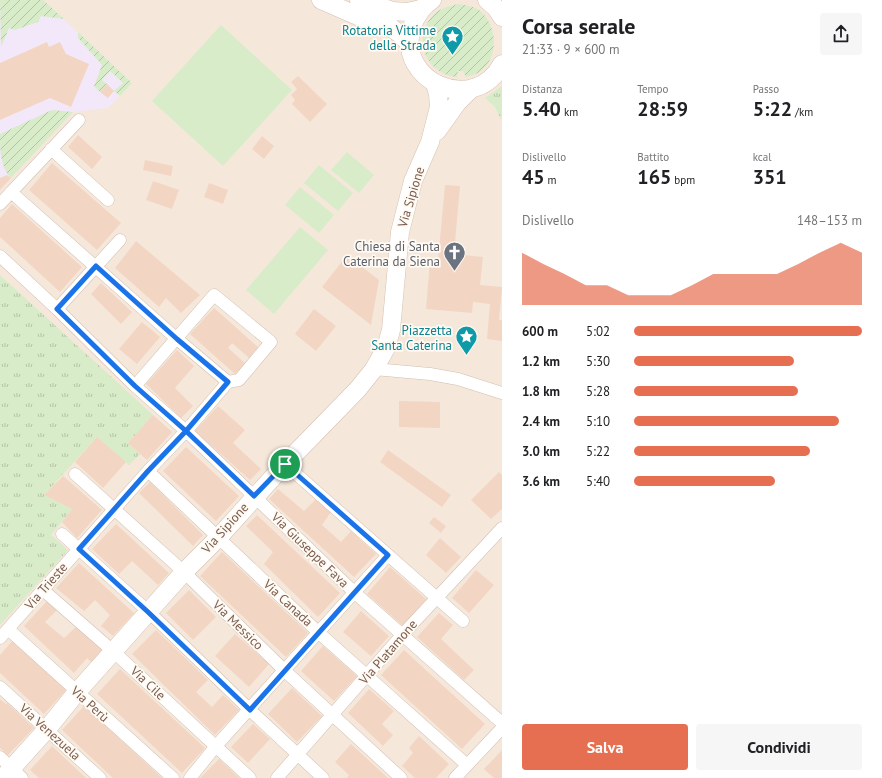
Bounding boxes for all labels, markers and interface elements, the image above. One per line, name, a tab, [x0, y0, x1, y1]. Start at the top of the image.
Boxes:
text: Corsa serale	[522, 12, 636, 40]
button: share	[820, 13, 862, 55]
place label: Rotatoria Vittime della Strada	[342, 22, 436, 54]
place icon: Rotatoria Vittime della Strada	[439, 24, 465, 57]
text: 21:33 · 9 × 600 m	[522, 41, 619, 58]
text: Distanza	[522, 82, 562, 96]
text: Tempo	[637, 82, 668, 96]
text: Passo	[753, 82, 779, 96]
text: 5.40	[522, 96, 561, 122]
text: 28:59	[637, 96, 688, 122]
text: 5:22	[753, 96, 792, 122]
text: km	[561, 105, 578, 119]
text: /km	[792, 105, 813, 119]
text: Dislivello	[522, 150, 566, 164]
text: Battito	[637, 150, 669, 164]
text: kcal	[753, 150, 771, 164]
text: 45	[522, 164, 545, 190]
text: 165	[637, 164, 671, 190]
text: 351	[753, 164, 787, 190]
street label: Via Sipione	[393, 165, 428, 230]
text: m	[545, 173, 557, 187]
text: bpm	[671, 173, 695, 187]
text: Dislivello	[522, 212, 574, 229]
text: 148–153 m	[797, 212, 862, 229]
place label: Chiesa di Santa Caterina da Siena	[343, 238, 440, 270]
church icon: Chiesa di Santa Caterina da Siena	[442, 240, 468, 273]
place label: Piazzetta Santa Caterina	[371, 322, 452, 354]
text: 600 m	[522, 323, 558, 340]
text: 5:02	[586, 323, 610, 340]
place icon: Piazzetta Santa Caterina	[454, 324, 480, 357]
text: 1.2 km	[522, 353, 560, 370]
text: 5:30	[586, 353, 610, 370]
text: 1.8 km	[522, 383, 560, 400]
text: 5:28	[586, 383, 610, 400]
text: 2.4 km	[522, 413, 560, 430]
text: 5:10	[586, 413, 610, 430]
text: 3.0 km	[522, 443, 560, 460]
text: 5:22	[586, 443, 610, 460]
pin	[268, 447, 302, 481]
icon: arrive	[274, 453, 296, 475]
text: 3.6 km	[522, 473, 560, 490]
text: 5:40	[586, 473, 610, 490]
street label: Via Sipione	[197, 499, 252, 558]
street label: Via Giuseppe Fava	[267, 508, 352, 591]
street label: Via Trieste	[20, 559, 71, 614]
street label: Via Canada	[259, 575, 316, 630]
street label: Via Messico	[208, 596, 267, 654]
street label: Via Platamone	[355, 616, 421, 689]
street label: Via Cile	[126, 662, 169, 704]
street label: Via Perù	[67, 682, 113, 726]
street label: Via Venezuela	[15, 699, 84, 764]
button: Salva	[522, 724, 688, 770]
button: Condividi	[696, 724, 862, 770]

